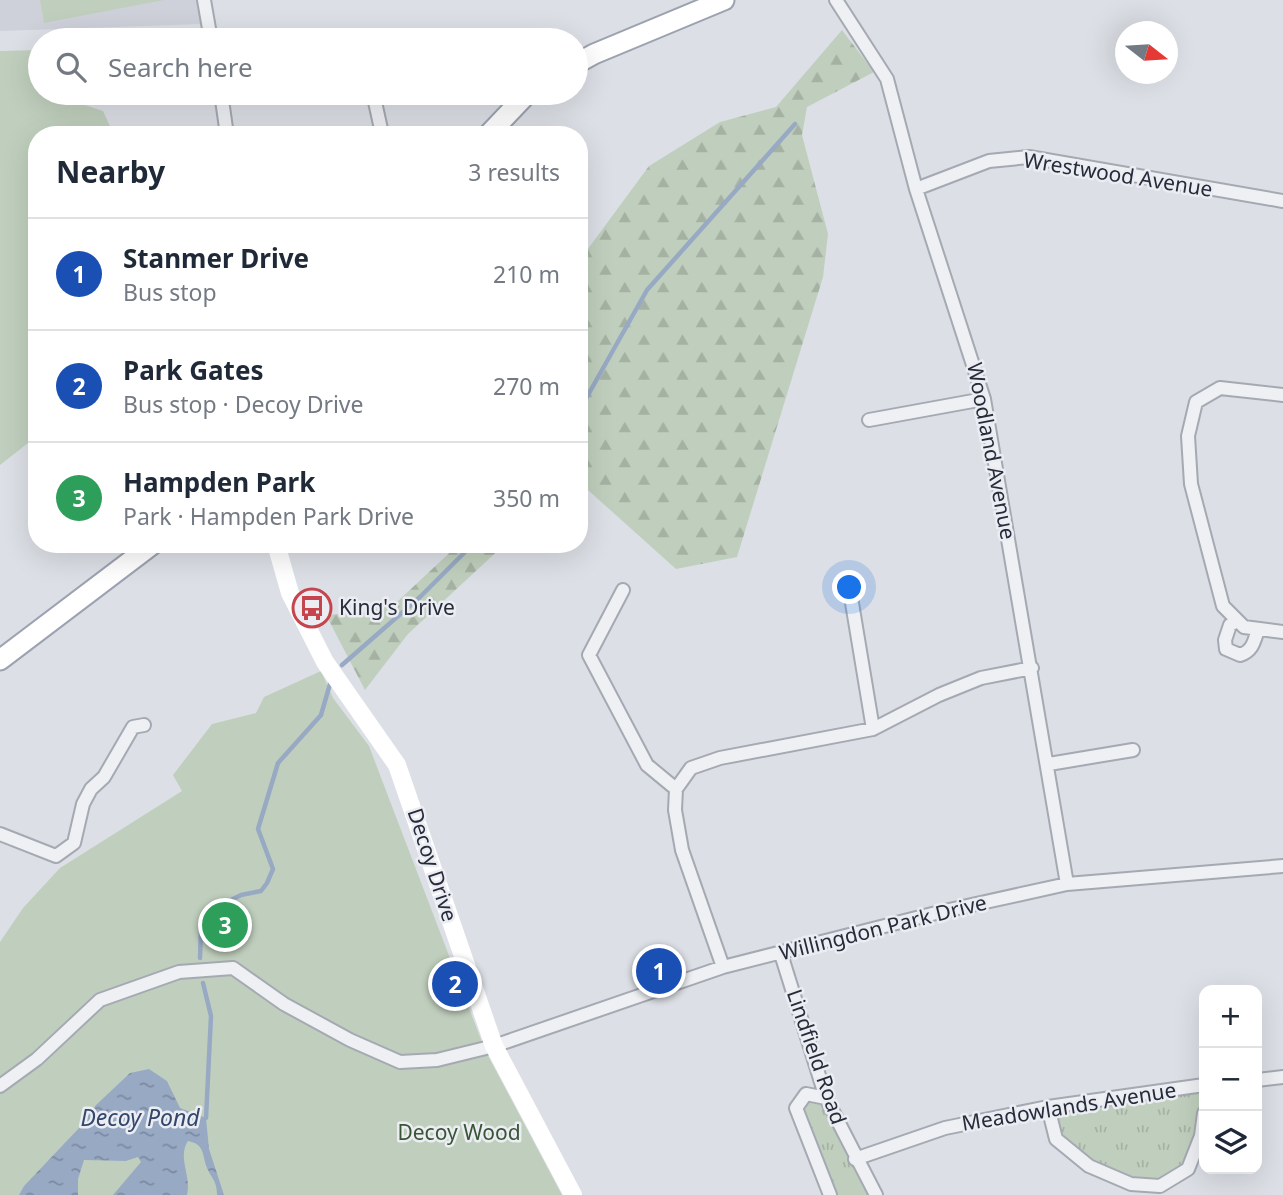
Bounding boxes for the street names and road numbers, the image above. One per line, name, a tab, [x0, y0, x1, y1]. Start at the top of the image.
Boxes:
street label: Wrestwood Avenue	[1022, 145, 1215, 203]
street label: Woodland Avenue	[961, 360, 1023, 542]
street label: Decoy Drive	[401, 804, 464, 925]
street label: Willingdon Park Drive	[776, 888, 989, 966]
street label: Lindfield Road	[781, 985, 853, 1128]
street label: Meadowlands Avenue	[960, 1075, 1178, 1137]

